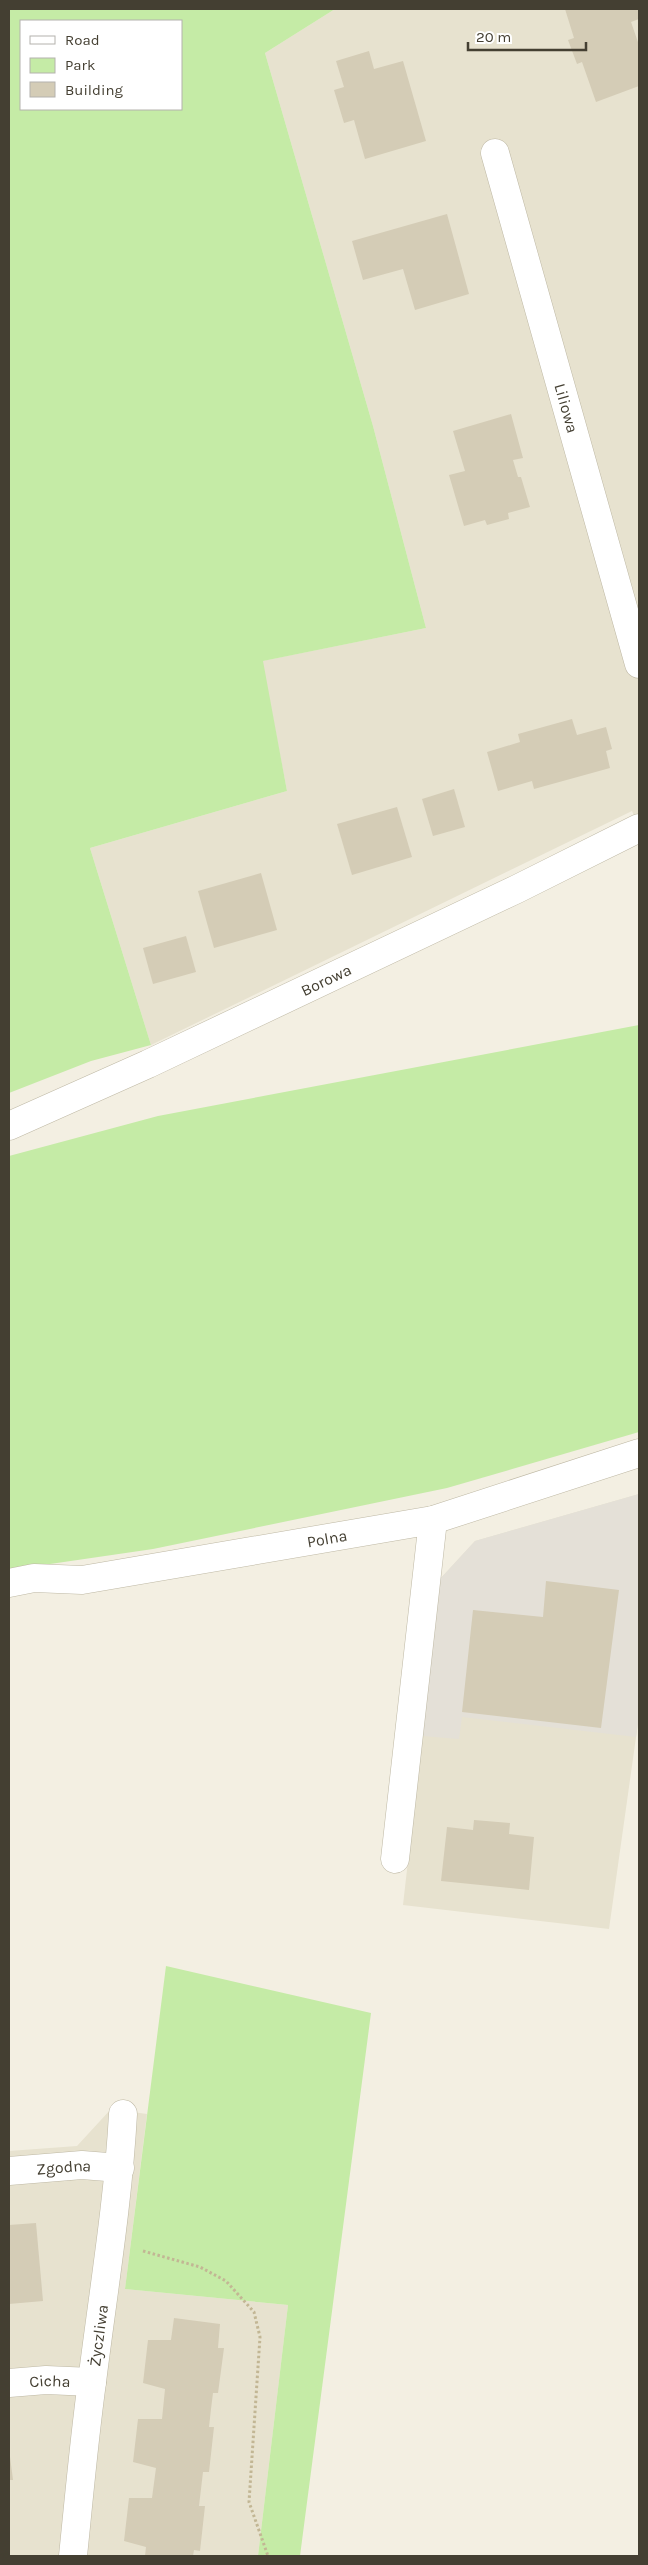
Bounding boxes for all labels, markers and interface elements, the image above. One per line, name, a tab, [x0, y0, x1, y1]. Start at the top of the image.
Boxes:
legend	[20, 20, 182, 110]
scale bar	[468, 20, 586, 52]
text: 20 m	[476, 28, 511, 46]
text: Road	[65, 31, 100, 49]
text: Park	[65, 56, 95, 74]
text: Building	[65, 81, 123, 99]
street label: Liliowa	[550, 381, 582, 435]
street label: Borowa	[298, 960, 354, 1000]
street label: Polna	[305, 1526, 349, 1551]
street label: Zgodna	[36, 2156, 92, 2179]
street label: Życzliwa	[85, 2303, 112, 2368]
street label: Cicha	[29, 2371, 71, 2391]

